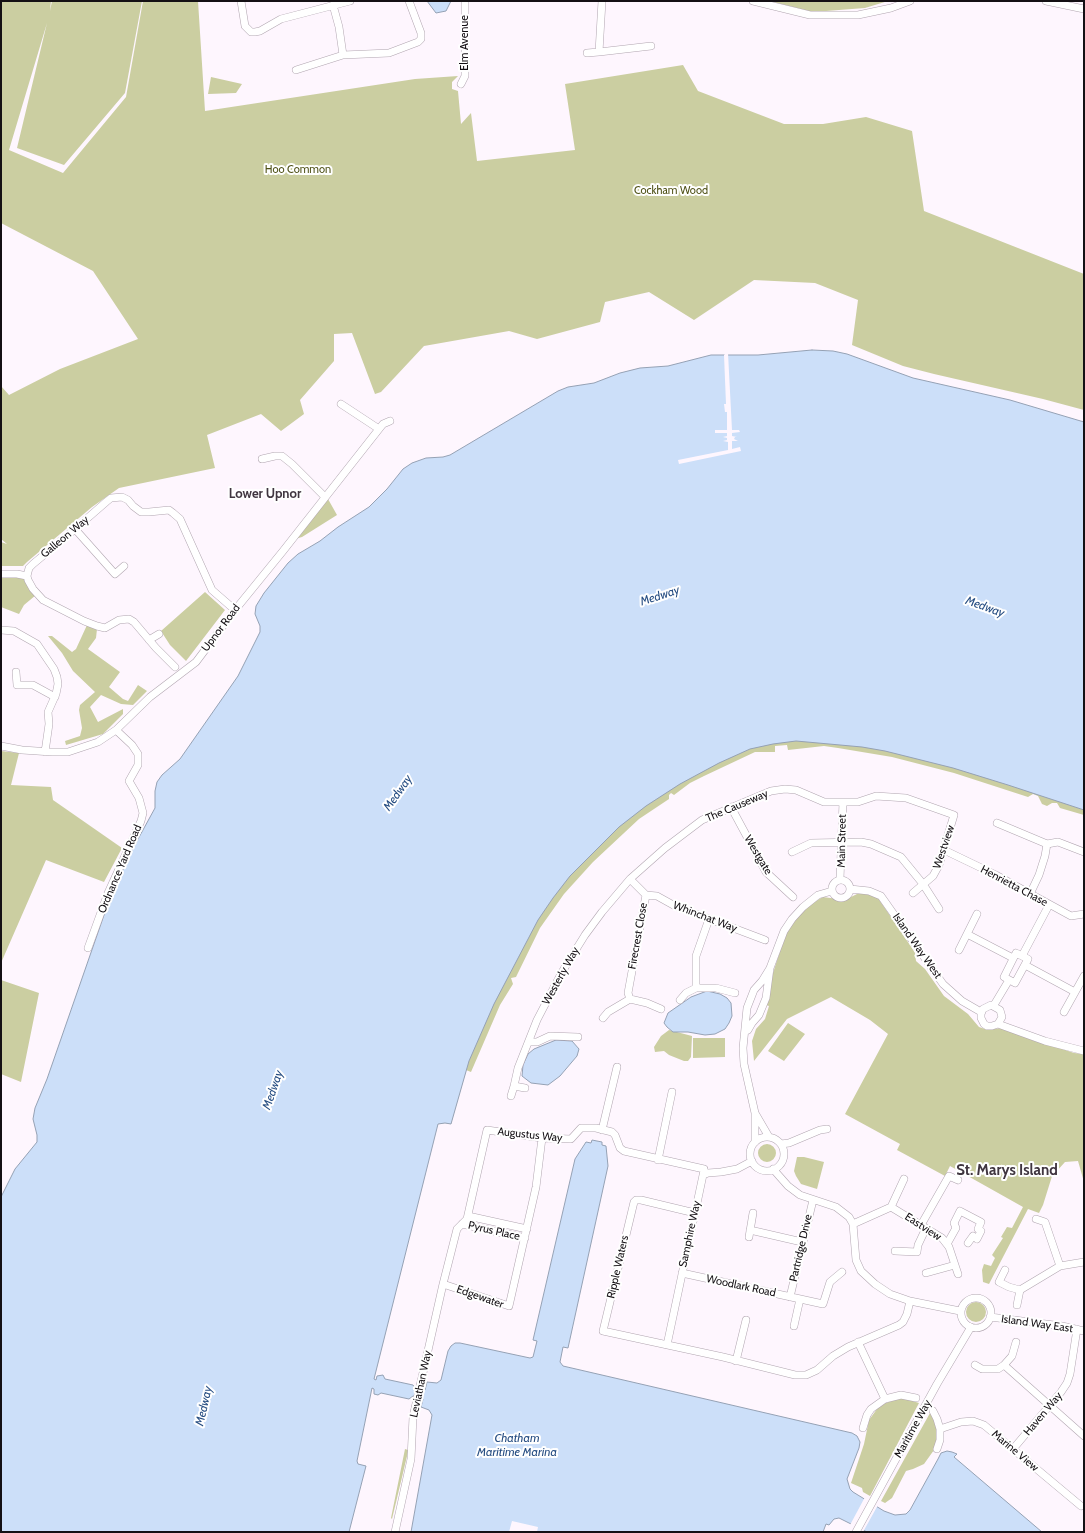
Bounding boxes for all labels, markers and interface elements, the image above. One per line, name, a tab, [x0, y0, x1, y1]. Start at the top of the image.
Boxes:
street label: Elm Avenue	[458, 15, 472, 71]
park label: Hoo Common	[265, 163, 331, 177]
park label: Cockham Wood	[634, 184, 708, 198]
district label: Lower Upnor	[229, 486, 301, 502]
street label: Galleon Way	[38, 513, 92, 561]
water label: Medway	[639, 583, 681, 609]
water label: Medway	[964, 593, 1006, 621]
street label: Upnor Road	[199, 602, 243, 654]
water label: Medway	[381, 772, 415, 814]
street label: The Causeway	[704, 787, 770, 825]
street label: Main Street	[835, 814, 849, 868]
street label: Ordnance Yard Road	[95, 823, 145, 915]
street label: Westview	[930, 823, 958, 871]
street label: Westgate	[741, 833, 775, 877]
street label: Henrietta Chase	[978, 863, 1050, 909]
street label: Whinchat Way	[671, 899, 739, 935]
street label: Firecrest Close	[626, 902, 650, 970]
street label: Island Way West	[890, 911, 944, 981]
street label: Westerly Way	[540, 945, 582, 1007]
water label: Medway	[260, 1069, 286, 1111]
street label: Augustus Way	[497, 1125, 563, 1145]
district label: St. Marys Island	[956, 1162, 1058, 1180]
street label: Samphire Way	[676, 1199, 704, 1269]
street label: Eastview	[902, 1210, 944, 1244]
street label: Partridge Drive	[787, 1213, 815, 1283]
street label: Pyrus Place	[467, 1219, 521, 1243]
street label: Ripple Waters	[604, 1234, 632, 1300]
street label: Woodlark Road	[705, 1272, 777, 1300]
street label: Edgewater	[455, 1283, 505, 1311]
street label: Island Way East	[1000, 1312, 1074, 1336]
street label: Leviathan Way	[407, 1349, 435, 1419]
water label: Medway	[192, 1385, 216, 1427]
street label: Haven Way	[1021, 1390, 1065, 1438]
street label: Maritime Way	[892, 1398, 934, 1460]
street label: Marine View	[989, 1428, 1041, 1474]
water label: Chatham Maritime Marina	[477, 1431, 557, 1459]

